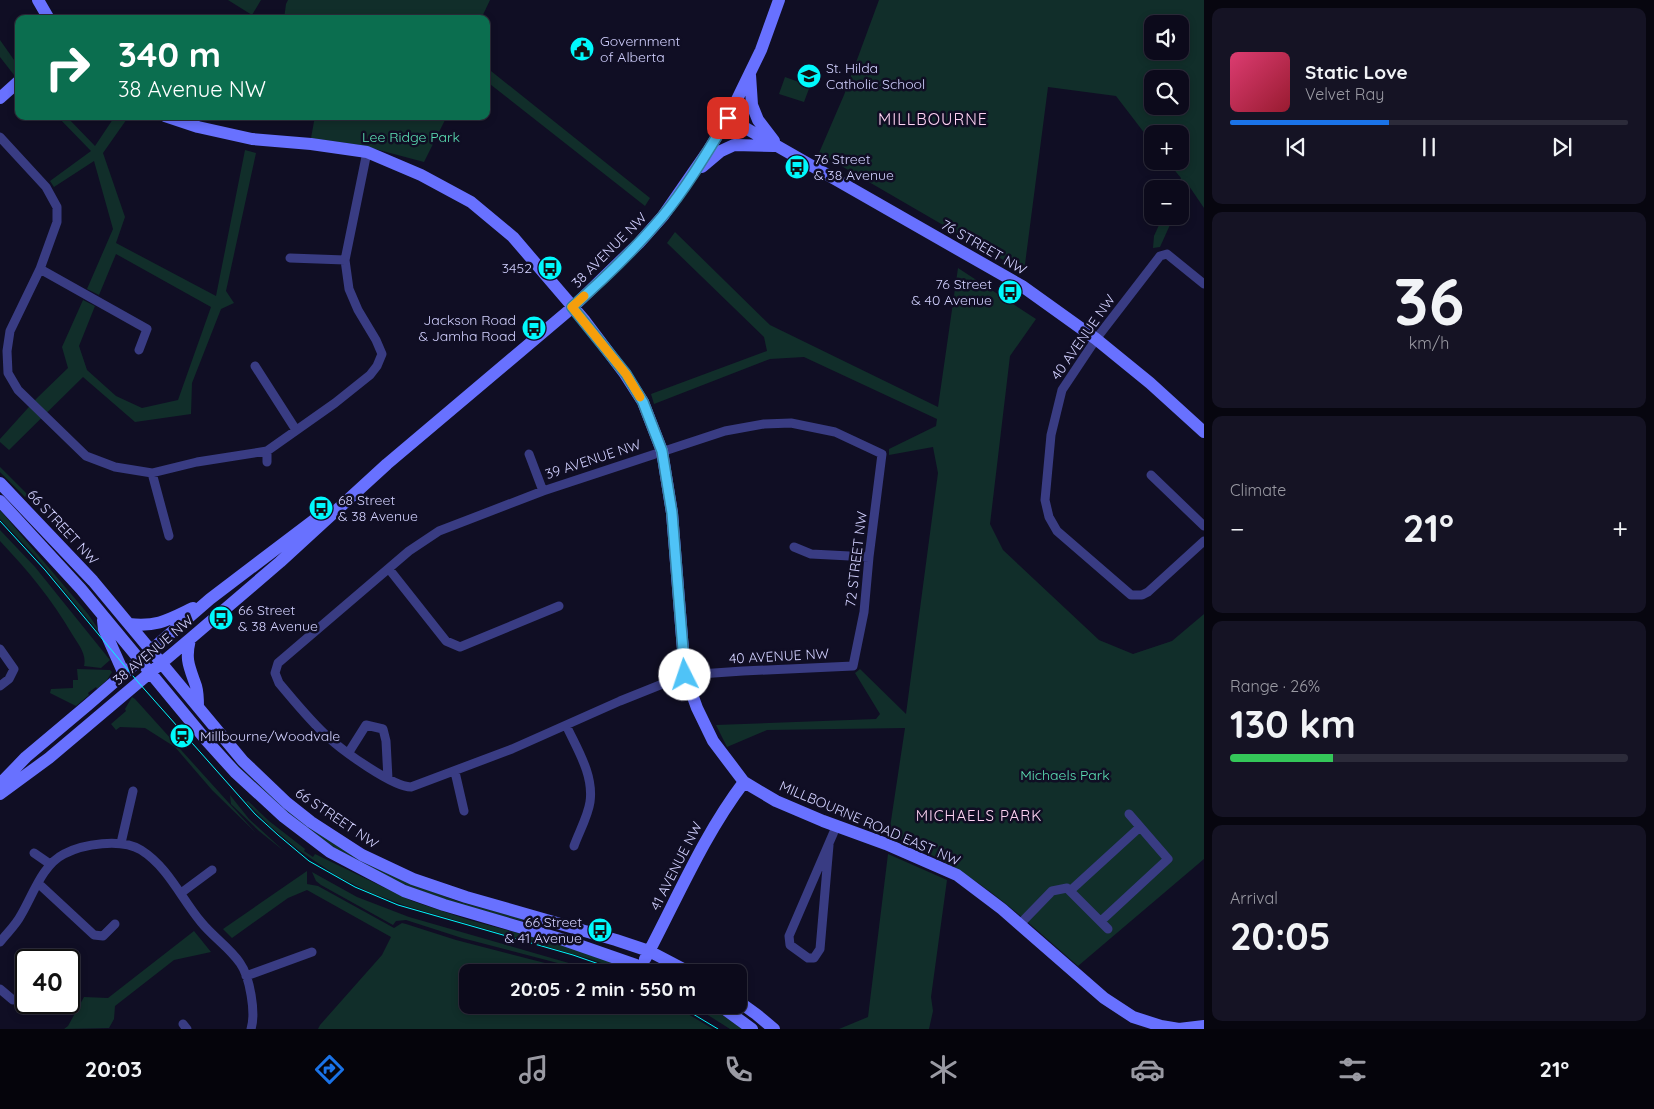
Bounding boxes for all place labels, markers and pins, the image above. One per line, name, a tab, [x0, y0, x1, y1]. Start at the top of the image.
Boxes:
place label: Government of Alberta	[600, 32, 681, 66]
public building icon: Government of Alberta	[569, 36, 595, 62]
place label: St. Hilda Catholic School	[826, 59, 925, 93]
school or university icon: St. Hilda Catholic School	[796, 63, 822, 89]
pin	[707, 97, 749, 139]
place label: 76 Street & 38 Avenue	[814, 150, 894, 184]
bus stop icon: 76 Street & 38 Avenue	[784, 154, 810, 180]
bus stop icon: 3452	[537, 255, 563, 281]
place label: 3452	[502, 259, 532, 277]
place label: 76 Street & 40 Avenue	[911, 275, 992, 309]
bus stop icon: 76 Street & 40 Avenue	[997, 279, 1023, 305]
place label: Jackson Road & Jamha Road	[418, 311, 516, 345]
bus stop icon: Jackson Road & Jamha Road	[521, 315, 547, 341]
place label: 68 Street & 38 Avenue	[338, 491, 418, 525]
bus stop icon: 68 Street & 38 Avenue	[308, 495, 334, 521]
place label: 66 Street & 38 Avenue	[238, 601, 318, 635]
bus stop icon: 66 Street & 38 Avenue	[208, 605, 234, 631]
station icon: Millbourne/Woodvale	[169, 723, 195, 749]
place label: Millbourne/Woodvale	[200, 727, 340, 745]
place label: 66 Street & 41 Avenue	[505, 913, 582, 947]
bus stop icon: 66 Street & 41 Avenue	[587, 917, 613, 943]

